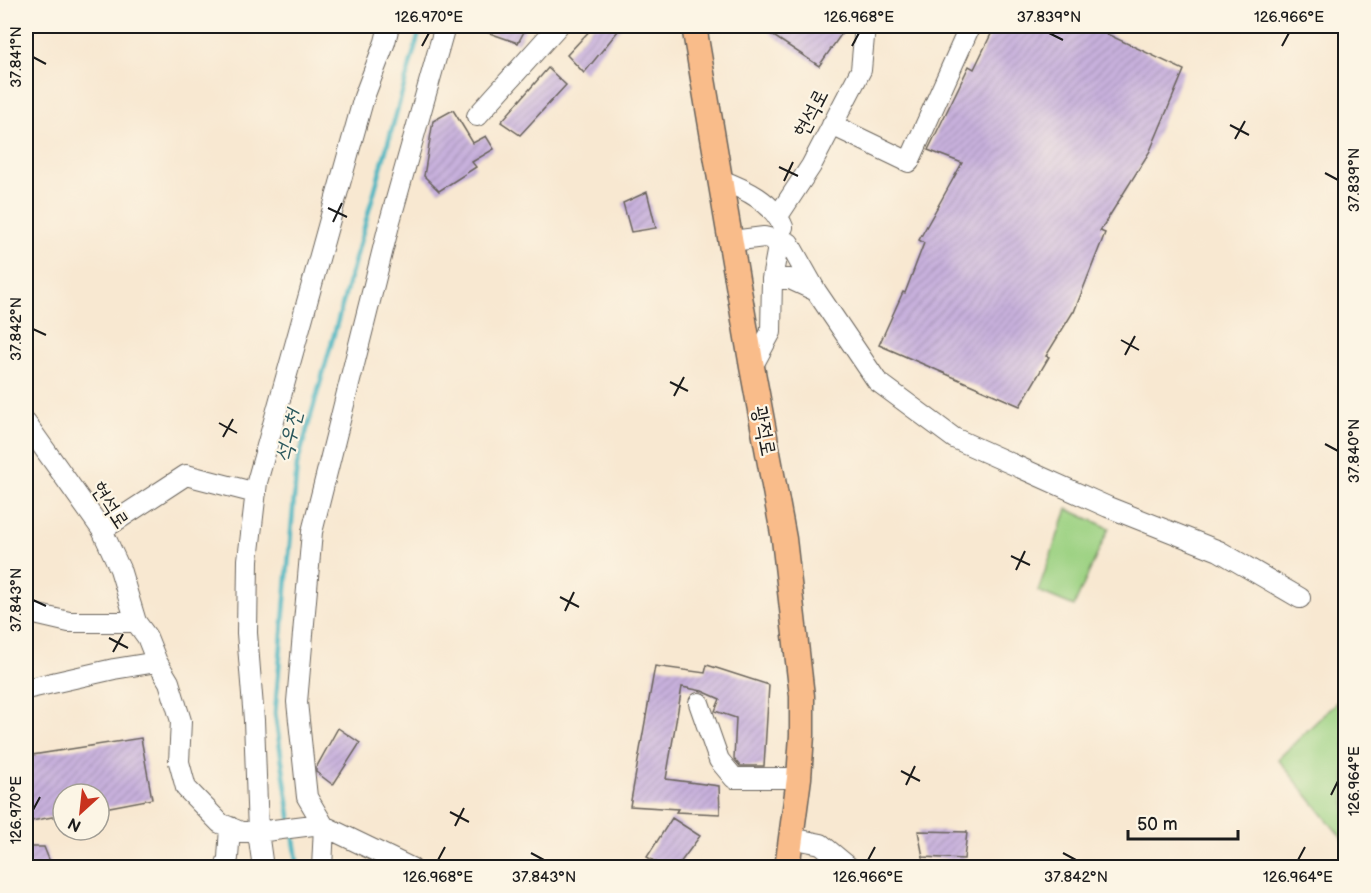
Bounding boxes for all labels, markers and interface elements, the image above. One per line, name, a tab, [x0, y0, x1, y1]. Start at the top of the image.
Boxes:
text: 126.970°E	[395, 8, 463, 27]
text: 126.968°E	[824, 8, 894, 27]
text: 37.839°N	[1017, 8, 1081, 27]
text: 126.966°E	[1254, 8, 1324, 27]
text: 37.841°N	[7, 26, 26, 88]
street label: 현석로	[788, 85, 834, 141]
text: 37.839°N	[1345, 148, 1364, 212]
text: 37.842°N	[7, 297, 26, 361]
street label: 광적로	[747, 404, 781, 458]
water label: 석우천	[269, 405, 309, 465]
text: 37.840°N	[1345, 419, 1364, 483]
street label: 현석로	[86, 477, 134, 533]
text: 37.843°N	[7, 568, 26, 632]
text: 126.964°E	[1345, 746, 1364, 816]
text: 126.970°E	[7, 776, 26, 844]
north arrow	[51, 782, 111, 842]
scale bar	[1128, 803, 1238, 841]
text: N	[65, 813, 85, 835]
text: 50 m	[1137, 814, 1178, 835]
text: 126.968°E	[403, 868, 473, 887]
text: 37.843°N	[512, 868, 576, 887]
text: 126.966°E	[833, 868, 903, 887]
text: 37.842°N	[1044, 868, 1108, 887]
text: 126.964°E	[1263, 868, 1333, 887]

